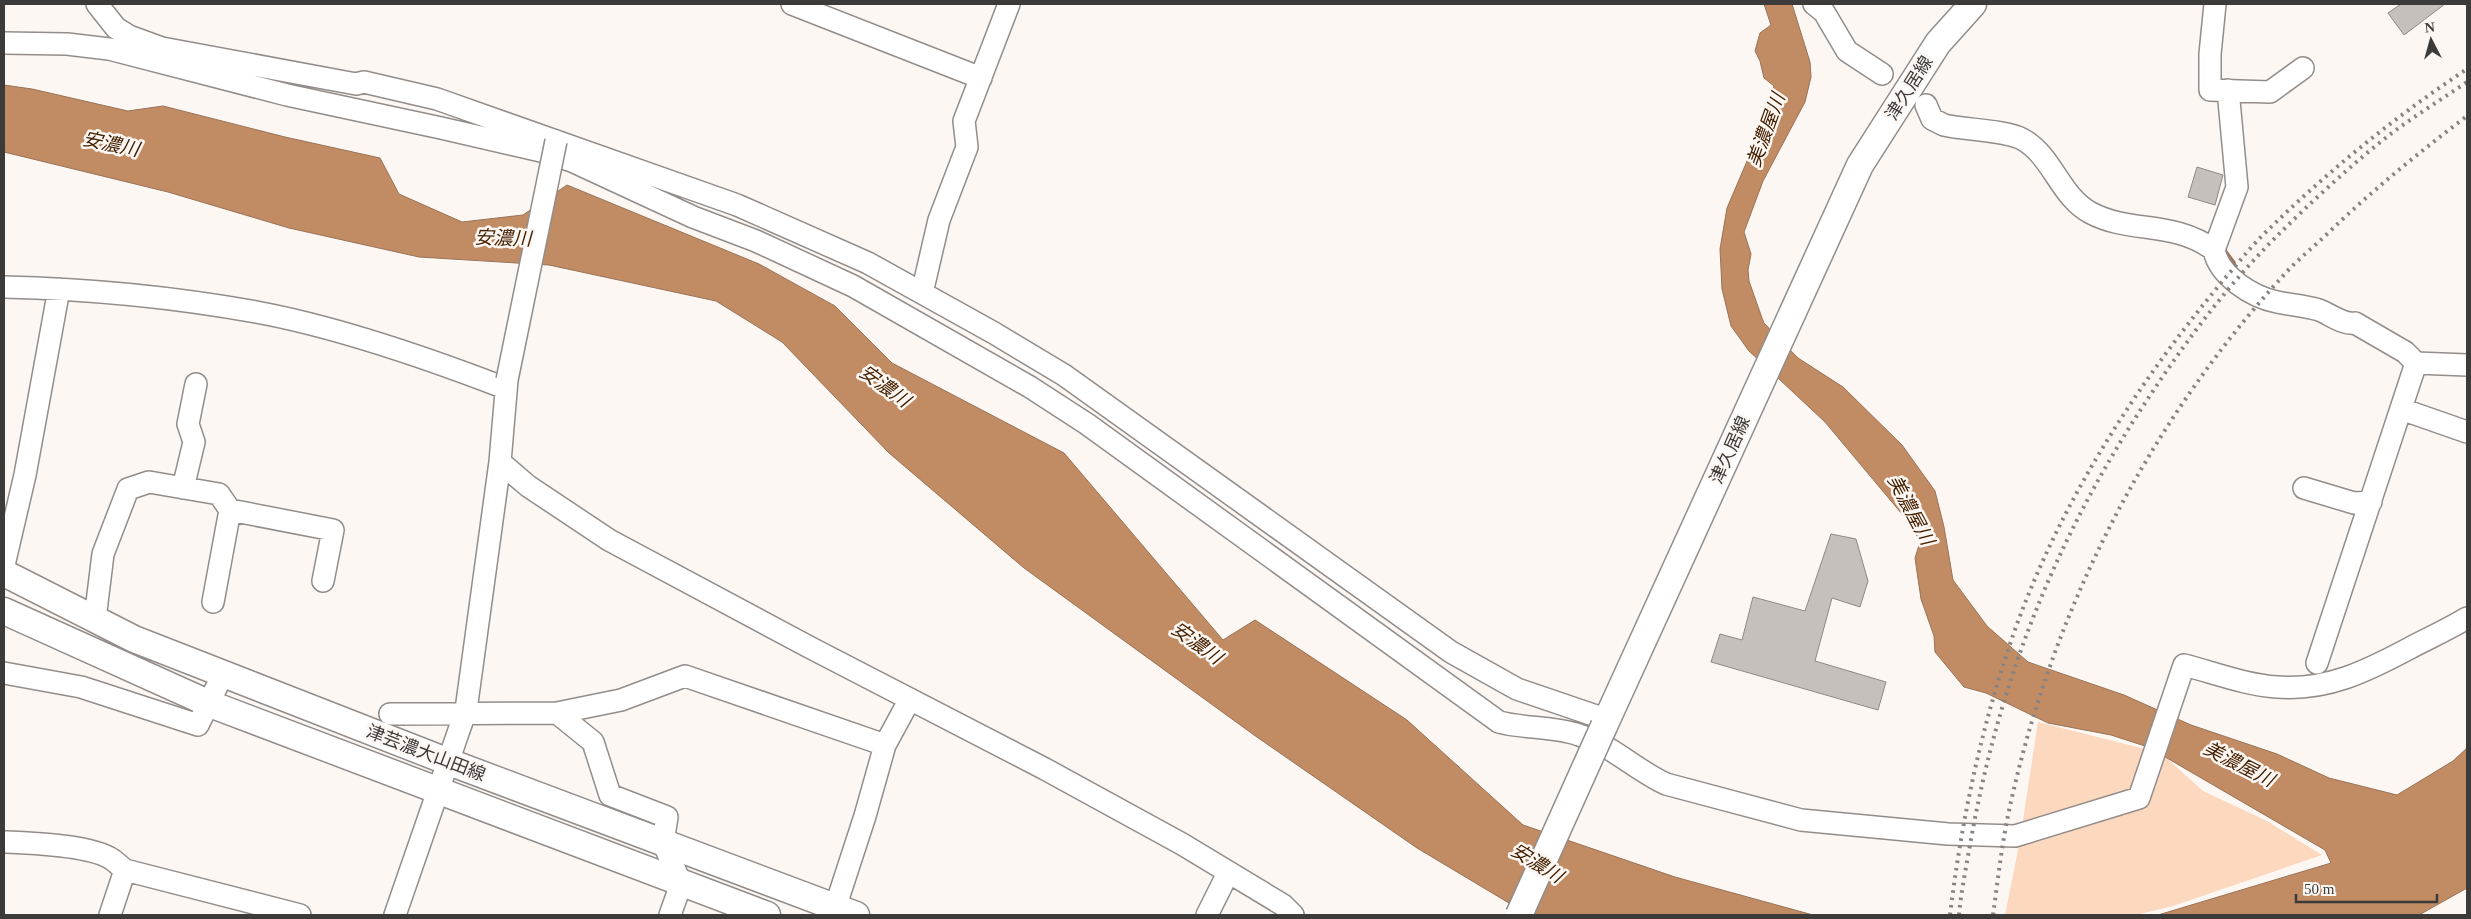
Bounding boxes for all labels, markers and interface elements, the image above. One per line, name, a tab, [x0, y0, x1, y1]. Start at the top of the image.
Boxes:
north arrow	[2406, 15, 2456, 65]
text: N	[2424, 20, 2436, 36]
street label: 津久居線	[1881, 52, 1937, 124]
water label: 美濃屋川	[1743, 89, 1790, 169]
water label: 安濃川	[81, 128, 143, 161]
water label: 安濃川	[474, 227, 534, 250]
water label: 安濃川	[856, 361, 916, 412]
street label: 津久居線	[1706, 413, 1754, 487]
water label: 美濃屋川	[1884, 472, 1939, 550]
water label: 安濃川	[1168, 618, 1228, 669]
street label: 津芸濃大山田線	[364, 721, 488, 785]
water label: 美濃屋川	[2200, 737, 2279, 792]
water label: 安濃川	[1507, 839, 1568, 888]
scale bar	[2296, 872, 2437, 904]
text: 50 m	[2304, 881, 2335, 897]

